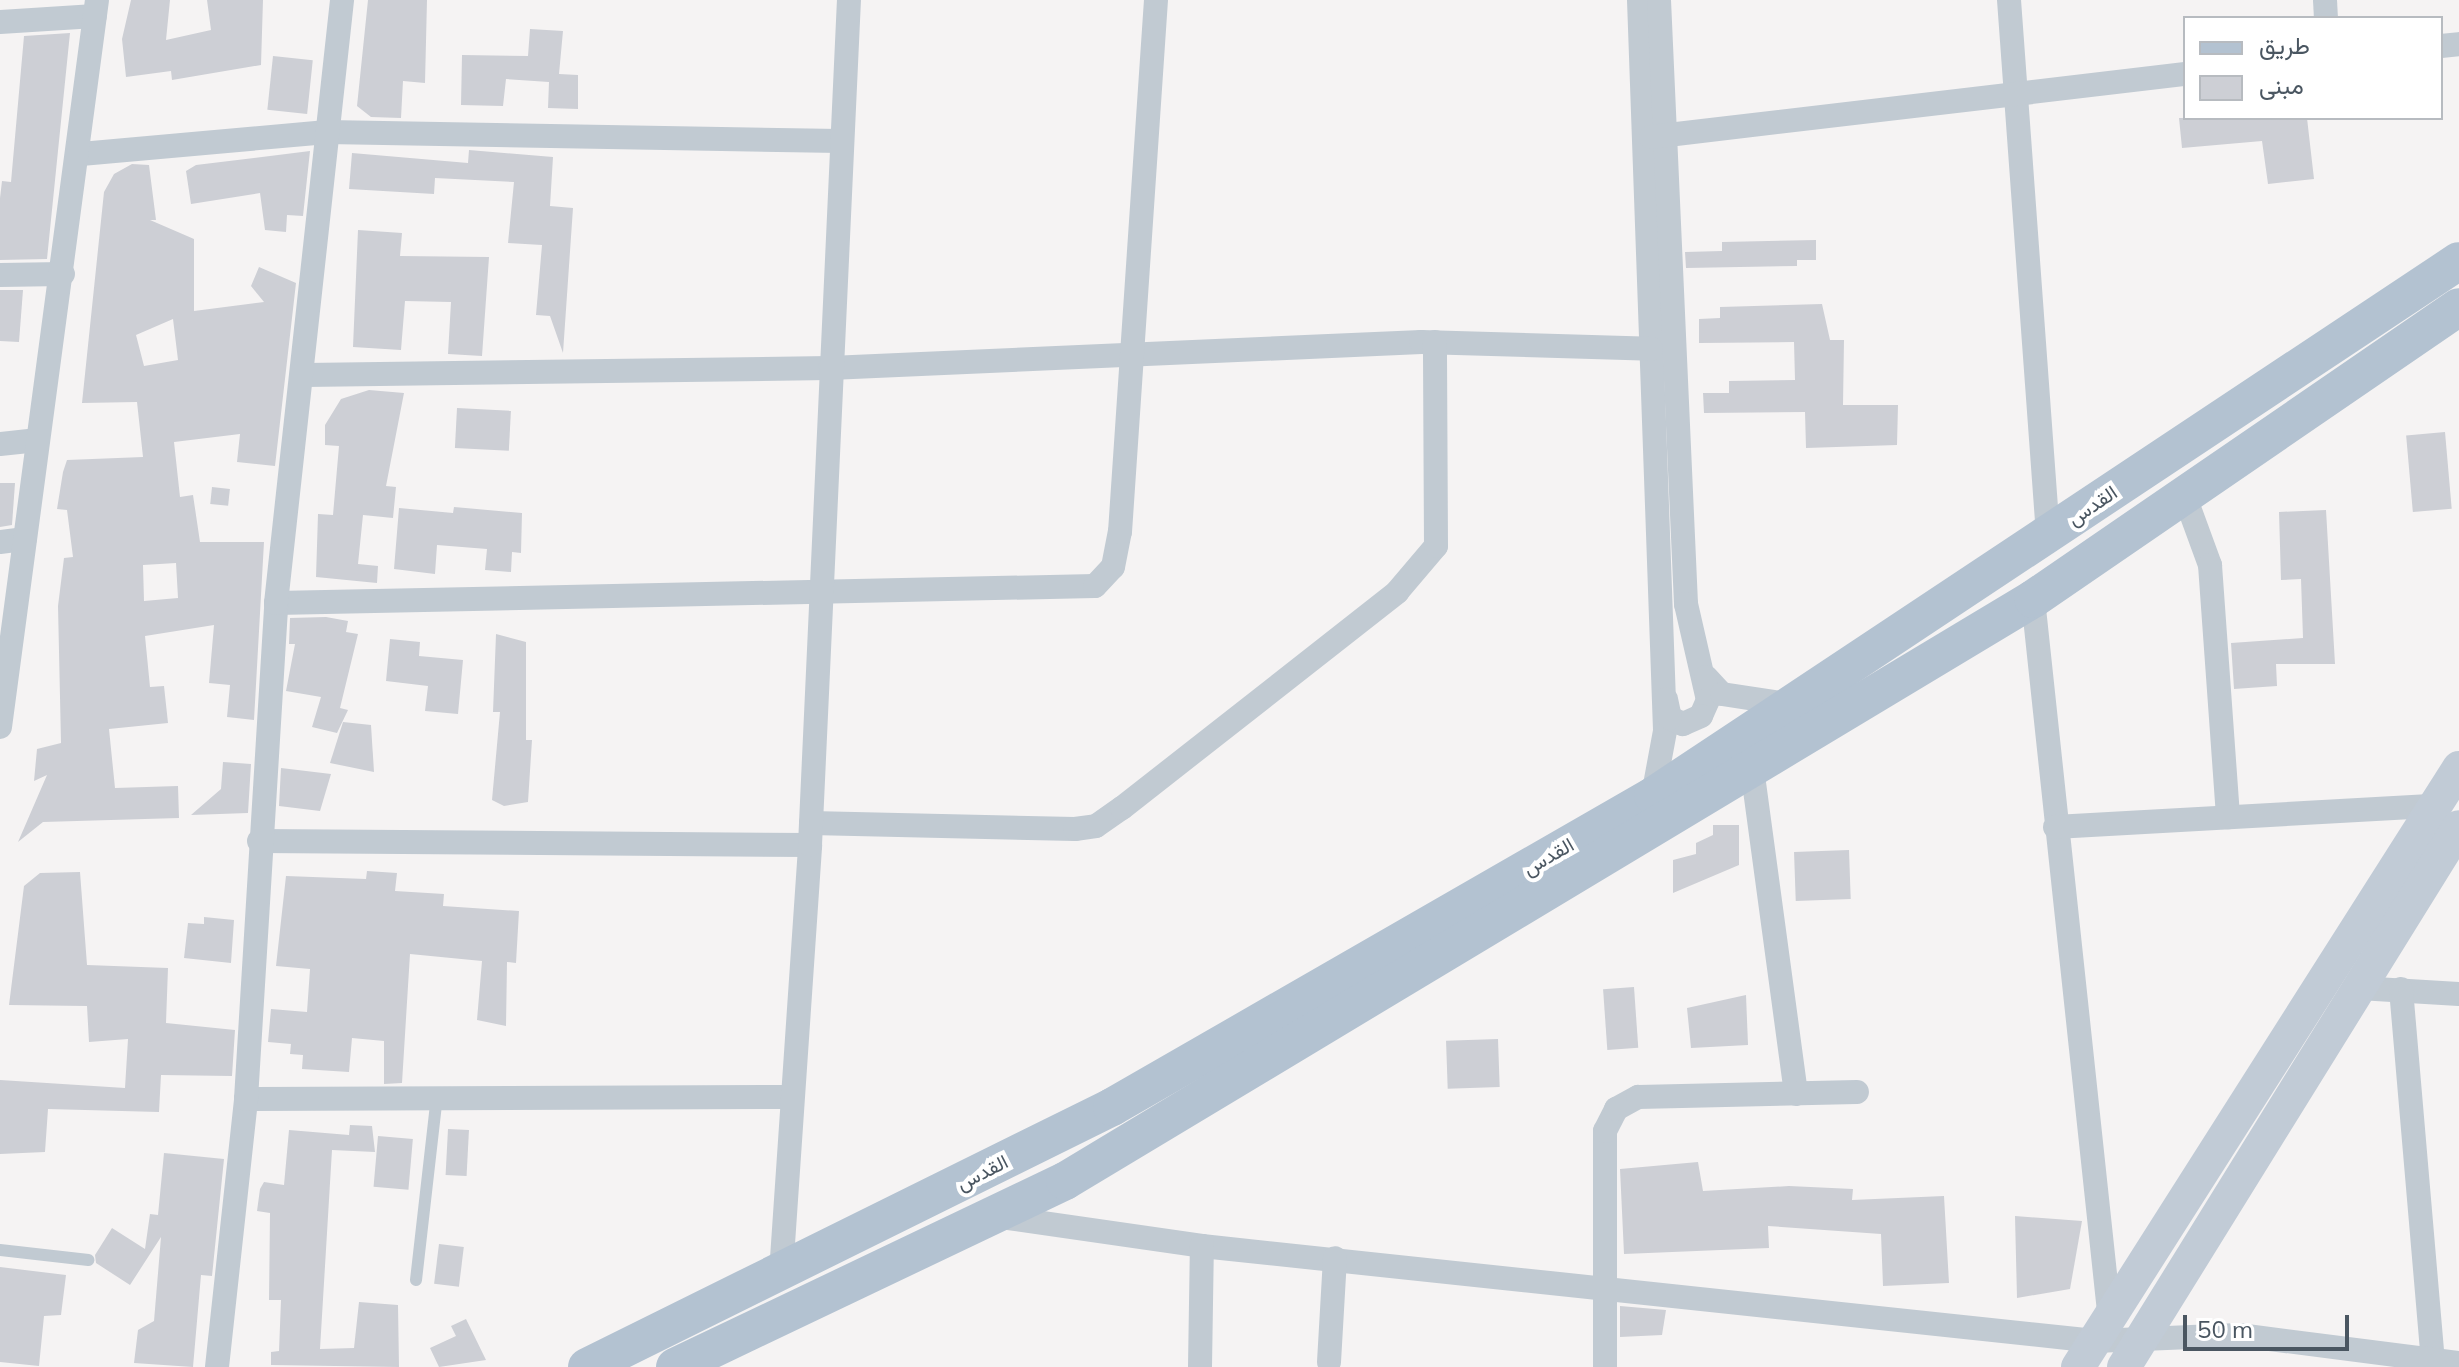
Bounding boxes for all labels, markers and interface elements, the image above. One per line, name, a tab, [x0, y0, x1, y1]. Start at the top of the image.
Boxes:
legend	[2183, 16, 2443, 120]
text: طريق	[2259, 30, 2310, 60]
text: مبنى	[2259, 70, 2304, 100]
street label: القدس	[2063, 480, 2121, 530]
street label: القدس	[1518, 832, 1578, 880]
street label: القدس	[952, 1149, 1012, 1195]
scale bar	[2187, 1299, 2353, 1349]
text: 50 m	[2197, 1314, 2253, 1344]

